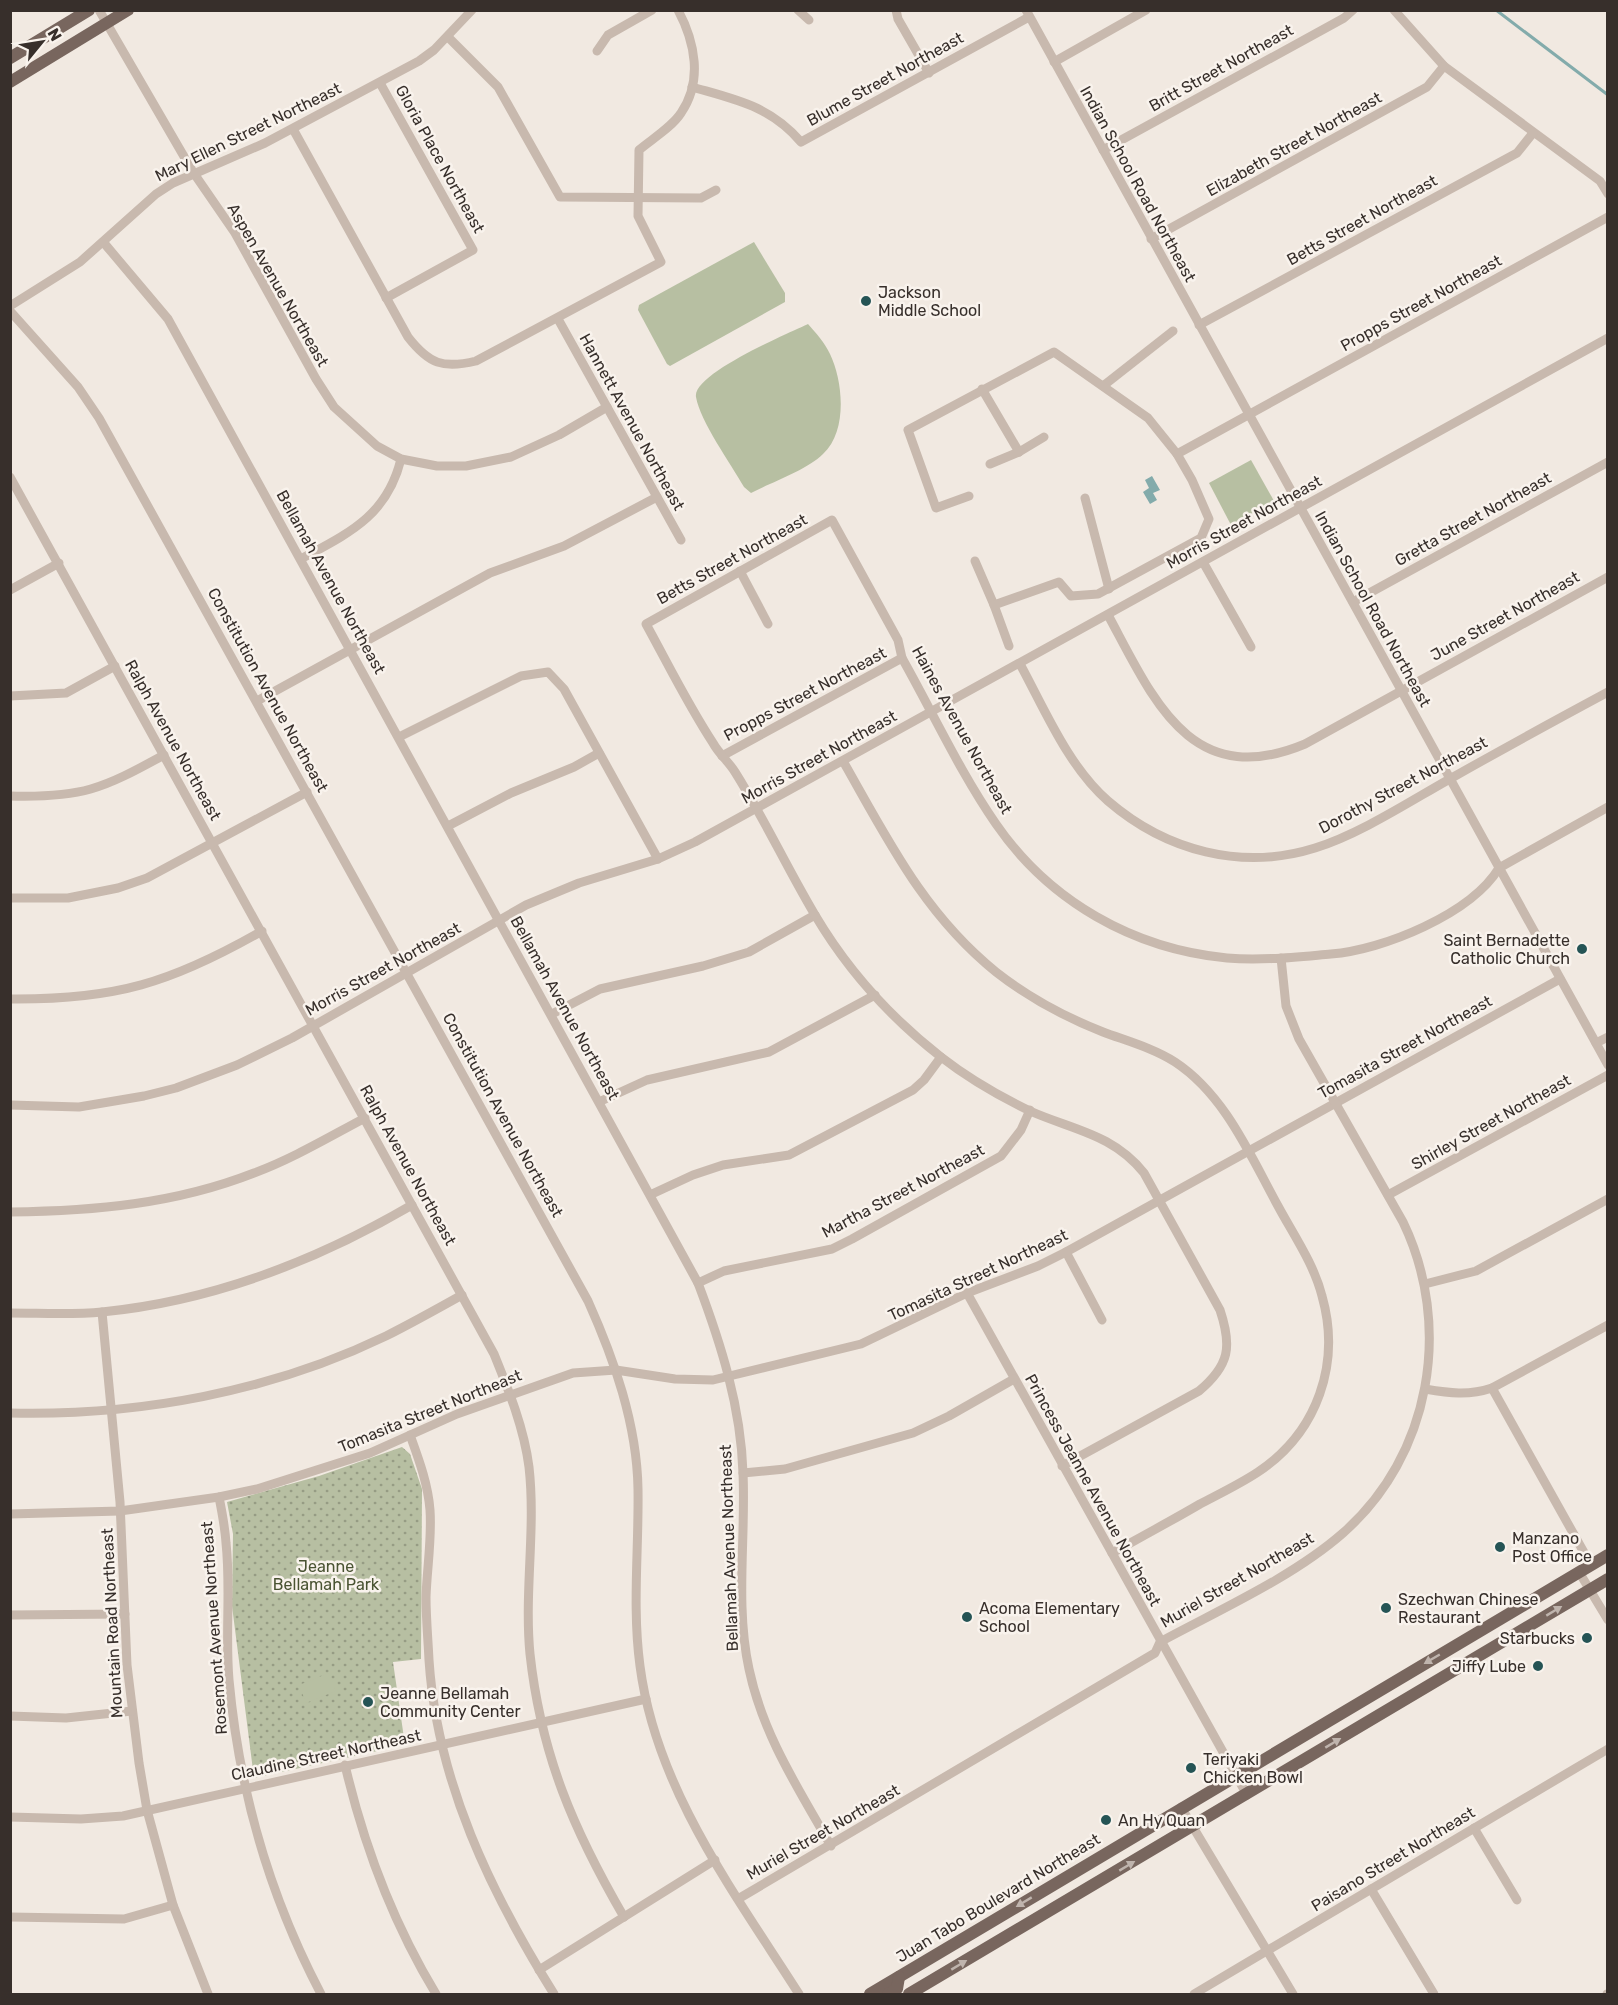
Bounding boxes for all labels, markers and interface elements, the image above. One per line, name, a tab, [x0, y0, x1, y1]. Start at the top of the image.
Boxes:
north arrow	[12, 12, 72, 72]
street label: Britt Street Northeast	[1146, 20, 1296, 116]
text: N	[43, 25, 66, 44]
street label: Blume Street Northeast	[803, 28, 967, 130]
street label: Mary Ellen Street Northeast	[152, 79, 344, 185]
street label: Gloria Place Northeast	[391, 82, 489, 236]
street label: Indian School Road Northeast	[1076, 83, 1200, 285]
street label: Elizabeth Street Northeast	[1203, 88, 1385, 200]
street label: Betts Street Northeast	[1284, 171, 1440, 269]
street label: Aspen Avenue Northeast	[223, 200, 333, 370]
street label: Propps Street Northeast	[1337, 251, 1505, 355]
place label: Jackson Middle School	[878, 283, 981, 320]
marker: Jackson Middle School	[859, 294, 873, 308]
street label: Hannett Avenue Northeast	[575, 330, 689, 514]
street label: Gretta Street Northeast	[1392, 468, 1554, 570]
street label: Morris Street Northeast	[1163, 471, 1325, 573]
street label: Bellamah Avenue Northeast	[272, 487, 390, 677]
street label: Indian School Road Northeast	[1311, 508, 1435, 710]
street label: Betts Street Northeast	[654, 510, 810, 608]
street label: June Street Northeast	[1427, 567, 1583, 665]
street label: Constitution Avenue Northeast	[204, 584, 332, 796]
street label: Propps Street Northeast	[721, 643, 889, 745]
street label: Haines Avenue Northeast	[908, 643, 1016, 817]
street label: Ralph Avenue Northeast	[121, 656, 225, 824]
street label: Morris Street Northeast	[738, 706, 900, 808]
street label: Dorothy Street Northeast	[1316, 732, 1490, 838]
street label: Bellamah Avenue Northeast	[506, 913, 624, 1103]
street label: Morris Street Northeast	[302, 918, 464, 1020]
place label: Saint Bernadette Catholic Church	[1443, 931, 1570, 968]
marker: Saint Bernadette Catholic Church	[1575, 942, 1589, 956]
street label: Tomasita Street Northeast	[1315, 991, 1495, 1103]
street label: Constitution Avenue Northeast	[439, 1009, 567, 1221]
street label: Shirley Street Northeast	[1408, 1070, 1574, 1174]
street label: Ralph Avenue Northeast	[356, 1081, 460, 1249]
street label: Martha Street Northeast	[819, 1140, 987, 1242]
street label: Tomasita Street Northeast	[885, 1225, 1071, 1325]
street label: Tomasita Street Northeast	[336, 1366, 524, 1456]
street label: Princess Jeanne Avenue Northeast	[1021, 1371, 1165, 1609]
street label: Bellamah Avenue Northeast	[716, 1444, 742, 1652]
street label: Rosemont Avenue Northeast	[197, 1521, 231, 1735]
street label: Mountain Road Northeast	[98, 1528, 126, 1718]
street label: Muriel Street Northeast	[1157, 1528, 1317, 1632]
place label: Manzano Post Office	[1512, 1529, 1592, 1566]
marker: Manzano Post Office	[1493, 1540, 1507, 1554]
park label: Jeanne Bellamah Park	[273, 1557, 380, 1594]
place label: Szechwan Chinese Restaurant	[1398, 1590, 1539, 1627]
place label: Acoma Elementary School	[979, 1599, 1120, 1636]
marker: Szechwan Chinese Restaurant	[1379, 1601, 1393, 1615]
one-way arrow	[1546, 1606, 1563, 1616]
marker: Acoma Elementary School	[960, 1610, 974, 1624]
place label: Starbucks	[1500, 1629, 1575, 1648]
marker: Starbucks	[1580, 1631, 1594, 1645]
one-way arrow	[1423, 1654, 1440, 1664]
place label: Jiffy Lube	[1452, 1657, 1526, 1676]
marker: Jiffy Lube	[1531, 1659, 1545, 1673]
place label: Jeanne Bellamah Community Center	[380, 1684, 521, 1721]
marker: Jeanne Bellamah Community Center	[361, 1695, 375, 1709]
street label: Claudine Street Northeast	[229, 1726, 423, 1784]
one-way arrow	[1325, 1738, 1342, 1748]
place label: Teriyaki Chicken Bowl	[1203, 1750, 1303, 1787]
marker: Teriyaki Chicken Bowl	[1184, 1761, 1198, 1775]
street label: Muriel Street Northeast	[743, 1780, 903, 1884]
street label: Paisano Street Northeast	[1308, 1803, 1478, 1915]
place label: An Hy Quan	[1118, 1811, 1205, 1830]
marker: An Hy Quan	[1099, 1813, 1113, 1827]
street label: Juan Tabo Boulevard Northeast	[893, 1830, 1103, 1966]
one-way arrow	[1119, 1860, 1135, 1871]
one-way arrow	[1016, 1896, 1032, 1907]
one-way arrow	[951, 1959, 967, 1970]

